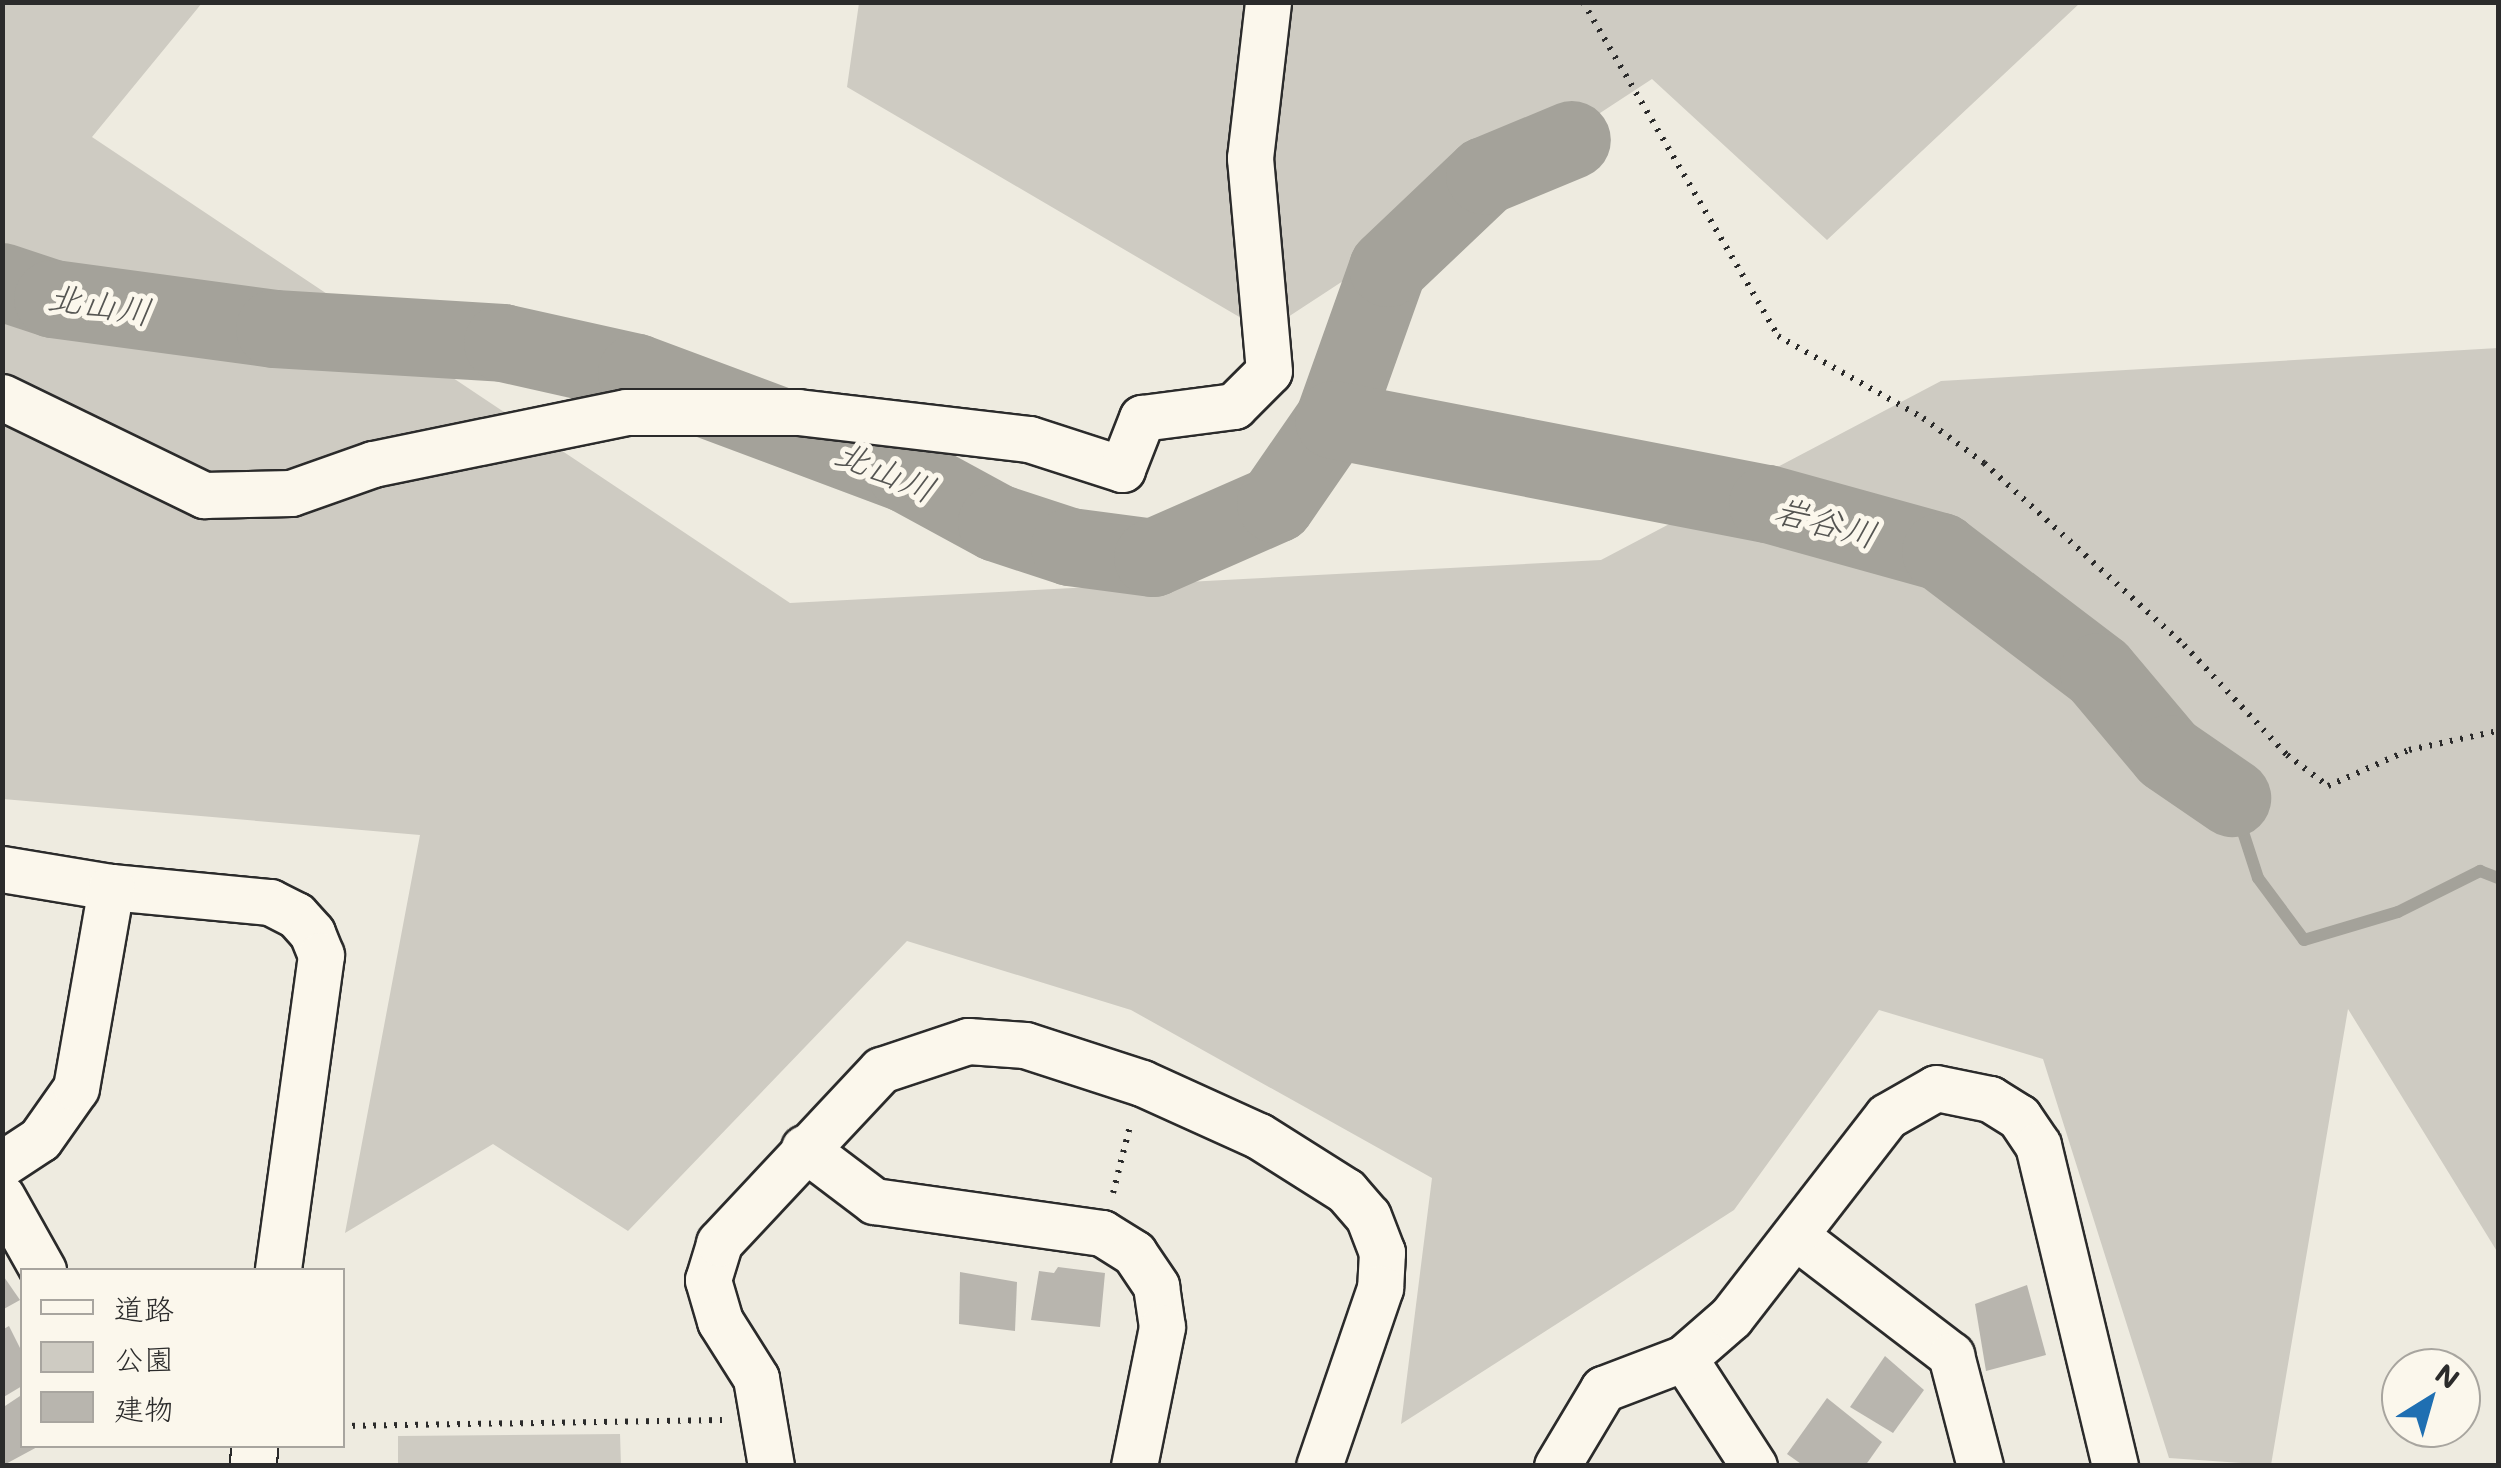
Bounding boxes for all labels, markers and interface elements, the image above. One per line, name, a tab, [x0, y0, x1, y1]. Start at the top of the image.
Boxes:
water label: 北山川	[45, 274, 155, 332]
water label: 北山川	[829, 430, 943, 510]
water label: 岩谷川	[1770, 487, 1882, 555]
legend	[20, 1268, 345, 1448]
text: 道路	[114, 1288, 174, 1328]
text: 公園	[114, 1338, 174, 1378]
north arrow	[2381, 1348, 2481, 1448]
text: N	[2429, 1355, 2467, 1396]
text: 建物	[114, 1388, 174, 1428]

